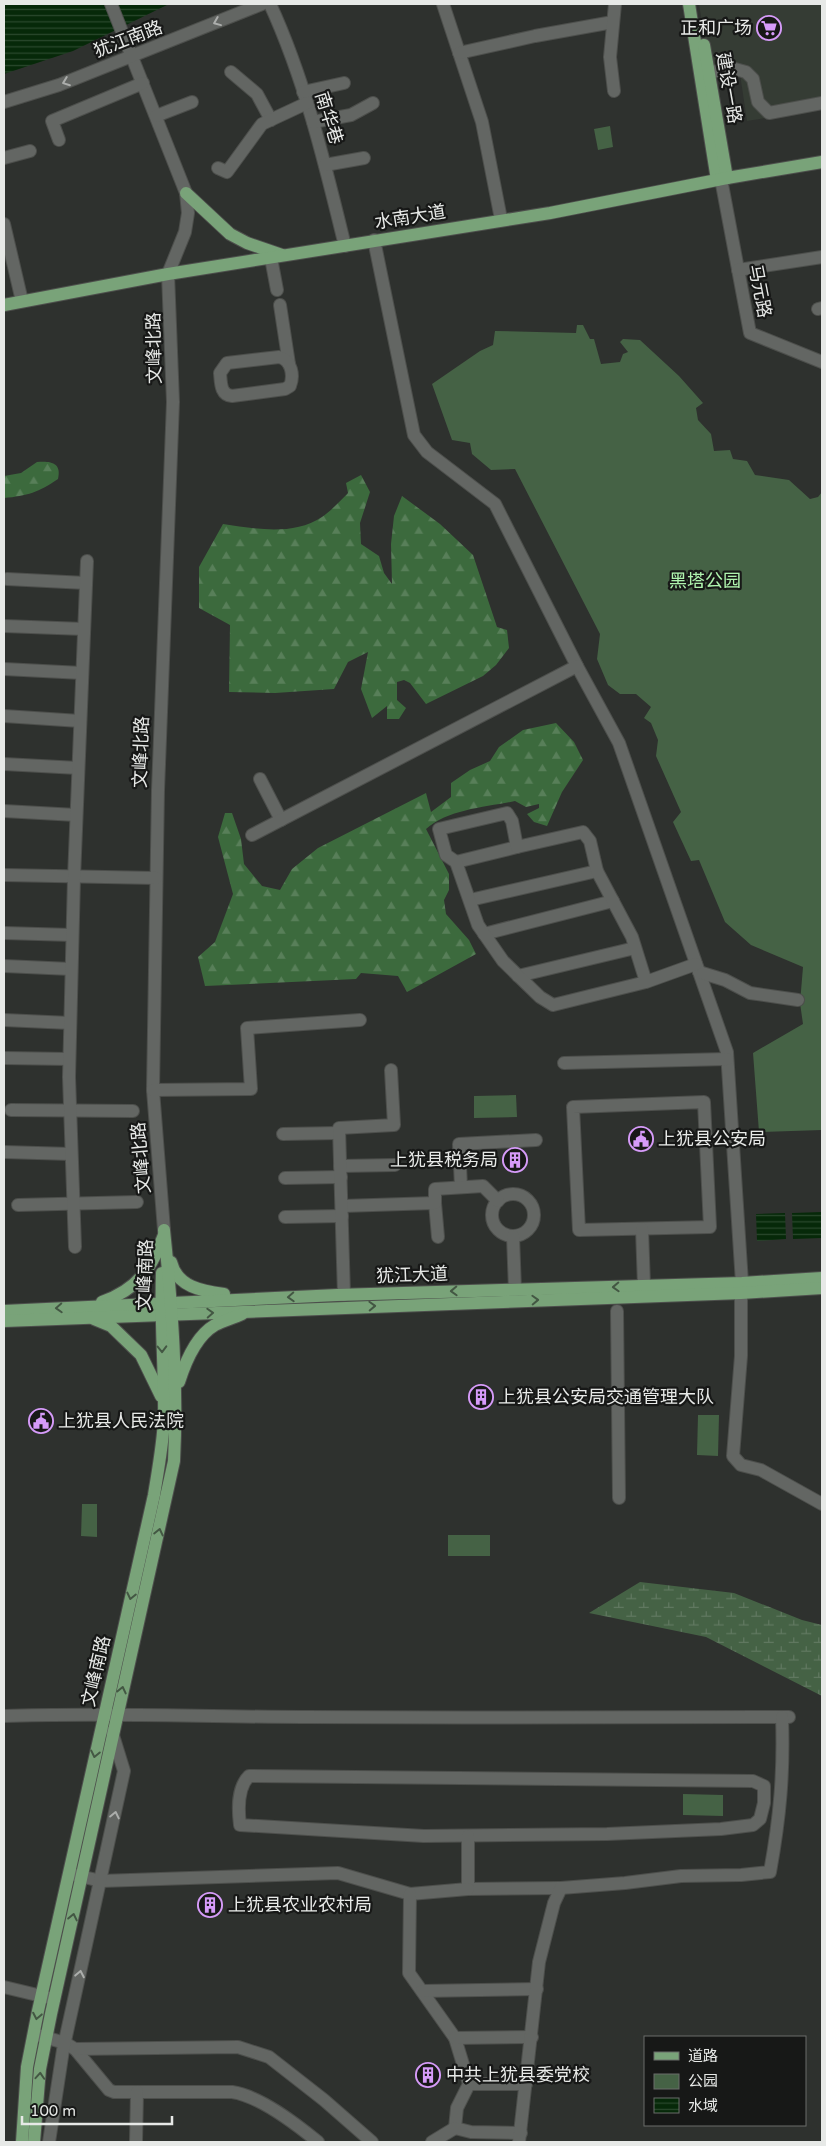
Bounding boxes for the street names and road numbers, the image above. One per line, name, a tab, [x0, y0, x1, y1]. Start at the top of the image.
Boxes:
street label: 犹江南路	[90, 16, 166, 62]
street label: 建设一路	[712, 51, 746, 125]
street label: 南华巷	[311, 89, 347, 147]
street label: 水南大道	[373, 201, 447, 233]
street label: 马元路	[744, 262, 776, 320]
street label: 文峰北路	[142, 312, 166, 384]
street label: 文峰北路	[129, 716, 153, 788]
street label: 文峰北路	[127, 1121, 155, 1195]
street label: 文峰南路	[133, 1239, 157, 1311]
street label: 犹江大道	[376, 1263, 448, 1287]
street label: 文峰南路	[77, 1633, 115, 1709]

